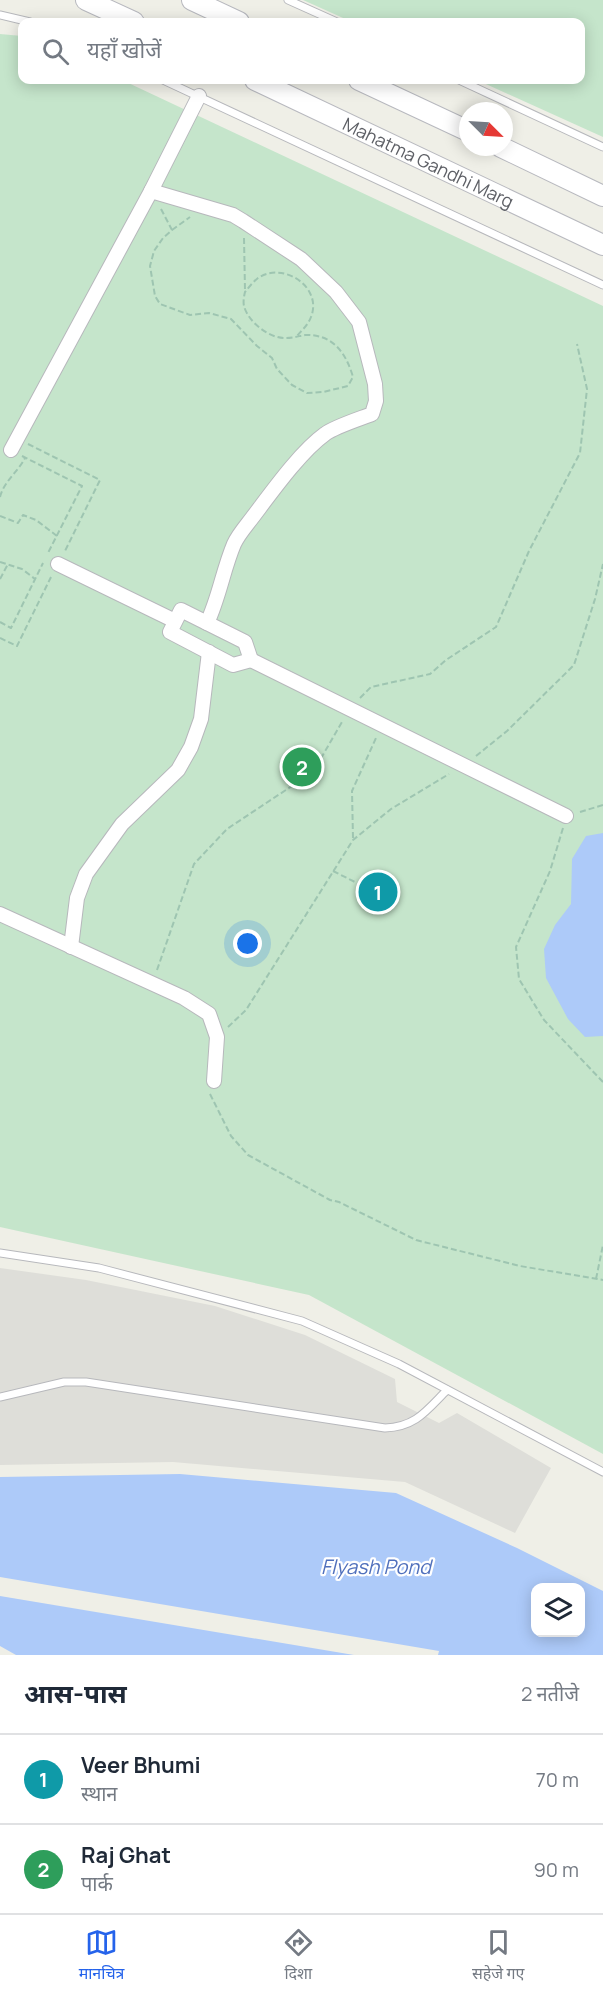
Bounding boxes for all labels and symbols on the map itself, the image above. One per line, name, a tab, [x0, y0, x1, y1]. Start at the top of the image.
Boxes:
north arrow	[459, 102, 513, 156]
street label: Mahatma Gandhi Marg	[339, 111, 518, 213]
pin: 2	[282, 744, 322, 789]
pin: 1	[358, 870, 398, 914]
your location	[233, 929, 262, 958]
water label: Flyash Pond	[321, 1553, 434, 1580]

